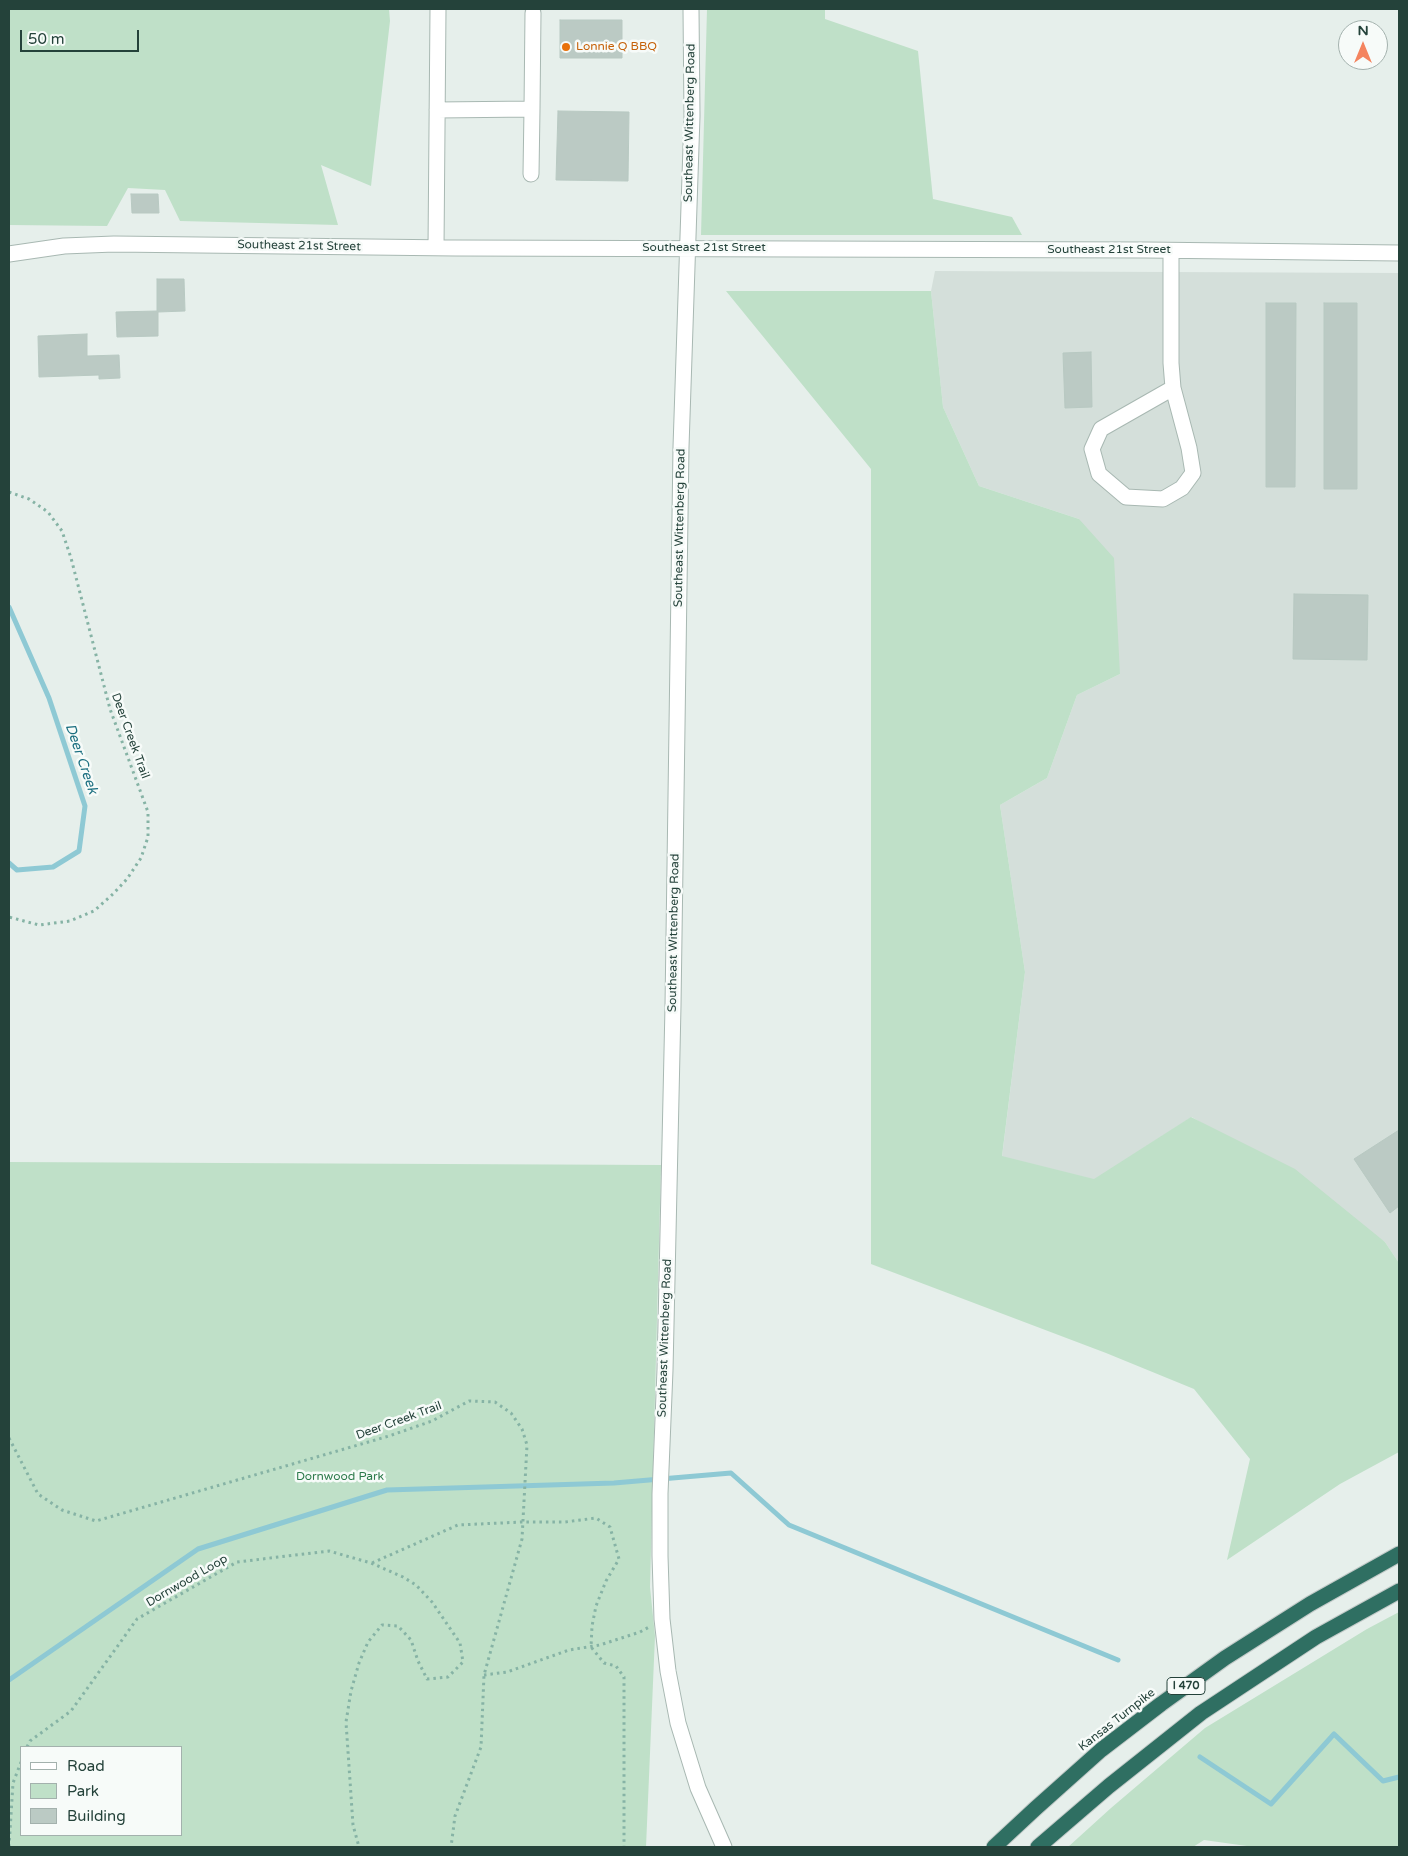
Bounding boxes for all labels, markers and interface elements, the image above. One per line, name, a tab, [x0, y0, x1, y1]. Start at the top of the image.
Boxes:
scale bar	[22, 20, 141, 52]
north arrow	[1338, 20, 1388, 70]
text: N	[1357, 22, 1369, 39]
text: 50 m	[28, 30, 65, 48]
place label: Lonnie Q BBQ	[576, 40, 657, 54]
marker: Lonnie Q BBQ	[560, 41, 572, 53]
street label: Southeast Wittenberg Road	[681, 44, 699, 202]
street label: Southeast 21st Street	[237, 238, 361, 254]
street label: Southeast 21st Street	[642, 241, 766, 255]
street label: Southeast 21st Street	[1047, 243, 1171, 257]
street label: Southeast Wittenberg Road	[671, 449, 689, 607]
street label: Deer Creek Trail	[108, 691, 152, 781]
water label: Deer Creek	[61, 722, 101, 796]
street label: Southeast Wittenberg Road	[665, 854, 683, 1012]
street label: Southeast Wittenberg Road	[655, 1258, 675, 1418]
street label: Deer Creek Trail	[354, 1399, 444, 1443]
park label: Dornwood Park	[296, 1470, 384, 1484]
street label: Dornwood Loop	[144, 1552, 230, 1610]
road number: I 470	[1167, 1678, 1205, 1694]
street label: Kansas Turnpike	[1076, 1686, 1158, 1754]
legend	[20, 1746, 182, 1836]
text: Road	[67, 1757, 105, 1775]
text: Park	[67, 1782, 99, 1800]
text: Building	[67, 1807, 126, 1825]

